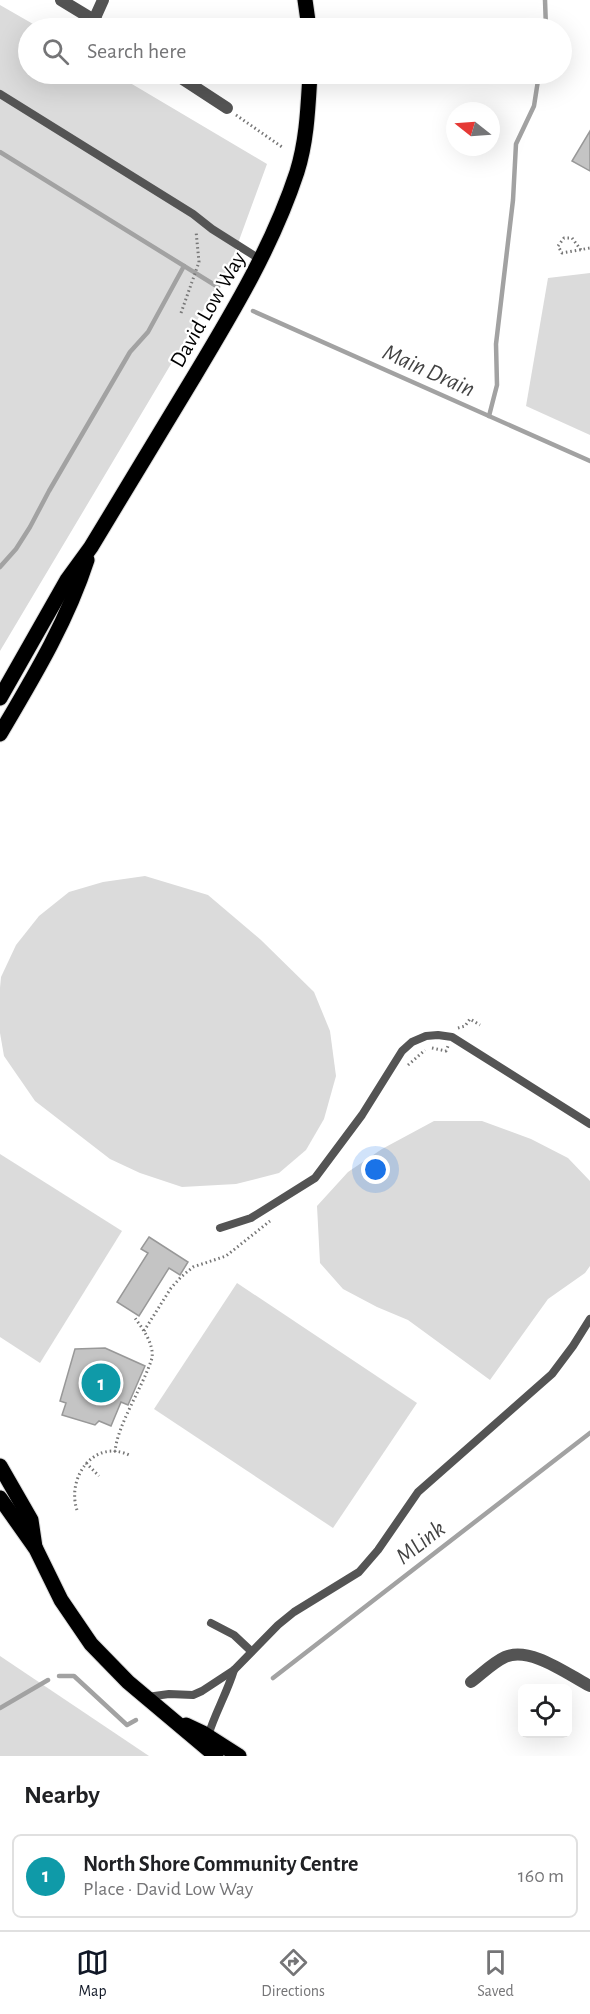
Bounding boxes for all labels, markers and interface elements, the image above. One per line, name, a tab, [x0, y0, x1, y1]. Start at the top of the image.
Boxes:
search box	[18, 18, 572, 84]
icon: search	[39, 35, 72, 68]
text: Search here	[87, 40, 186, 62]
north arrow	[446, 102, 500, 156]
street label: David Low Way	[166, 248, 250, 371]
water label: Main Drain	[379, 340, 478, 402]
your location	[361, 1155, 390, 1184]
pin: 1	[82, 1360, 120, 1406]
water label: MLink	[391, 1516, 450, 1569]
map controls	[518, 1684, 572, 1738]
button: locate	[518, 1684, 572, 1738]
text: Nearby	[24, 1782, 100, 1808]
text: North Shore Community Centre	[83, 1853, 358, 1875]
text: 1	[42, 1866, 49, 1886]
text: 160 m	[518, 1866, 564, 1886]
text: Place · David Low Way	[83, 1879, 253, 1899]
tab: Map	[76, 1946, 109, 2001]
tab: Directions	[261, 1946, 325, 2001]
tab: Saved	[477, 1946, 514, 2001]

